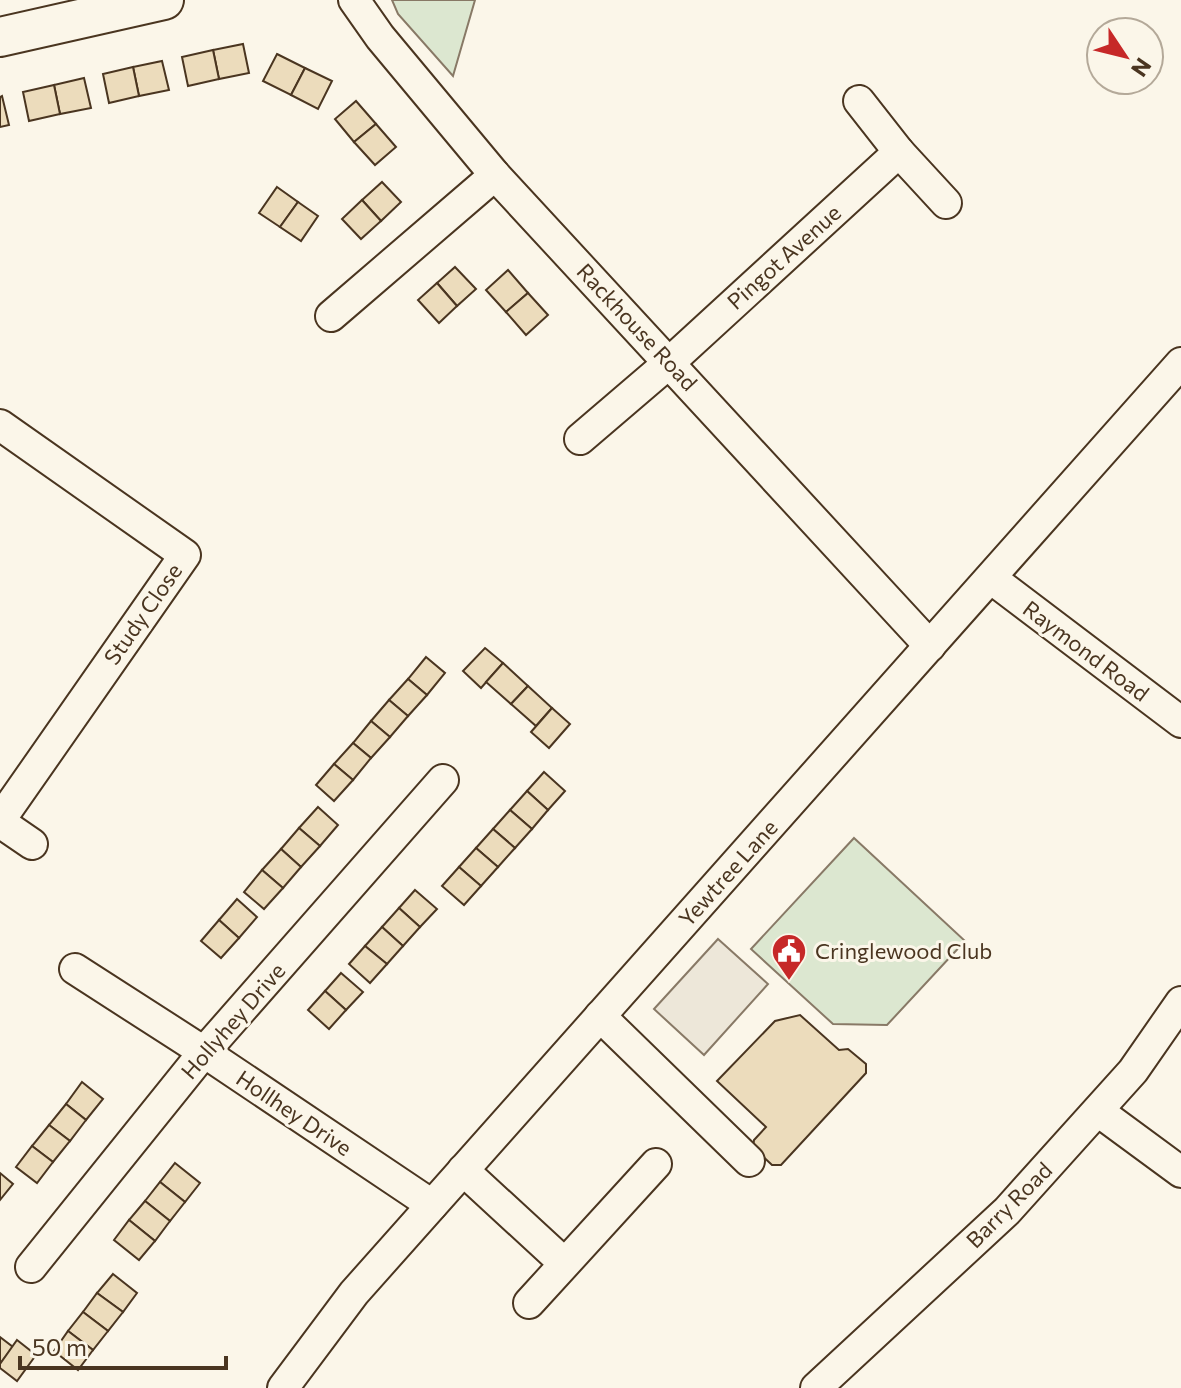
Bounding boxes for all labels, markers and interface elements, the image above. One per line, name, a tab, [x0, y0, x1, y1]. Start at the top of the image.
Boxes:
north arrow	[1085, 16, 1165, 96]
text: N	[1126, 53, 1158, 82]
street label: Pingot Avenue	[721, 199, 846, 315]
street label: Rackhouse Road	[571, 257, 703, 396]
street label: Study Close	[98, 558, 187, 670]
street label: Raymond Road	[1018, 595, 1155, 707]
street label: Yewtree Lane	[673, 814, 783, 932]
public building icon: Cringlewood Club	[770, 932, 808, 982]
place label: Cringlewood Club	[815, 937, 992, 964]
street label: Hollyhey Drive	[175, 957, 290, 1084]
street label: Hollhey Drive	[231, 1064, 357, 1161]
street label: Barry Road	[960, 1156, 1057, 1253]
scale bar	[20, 1320, 226, 1370]
text: 50 m	[32, 1332, 87, 1361]

